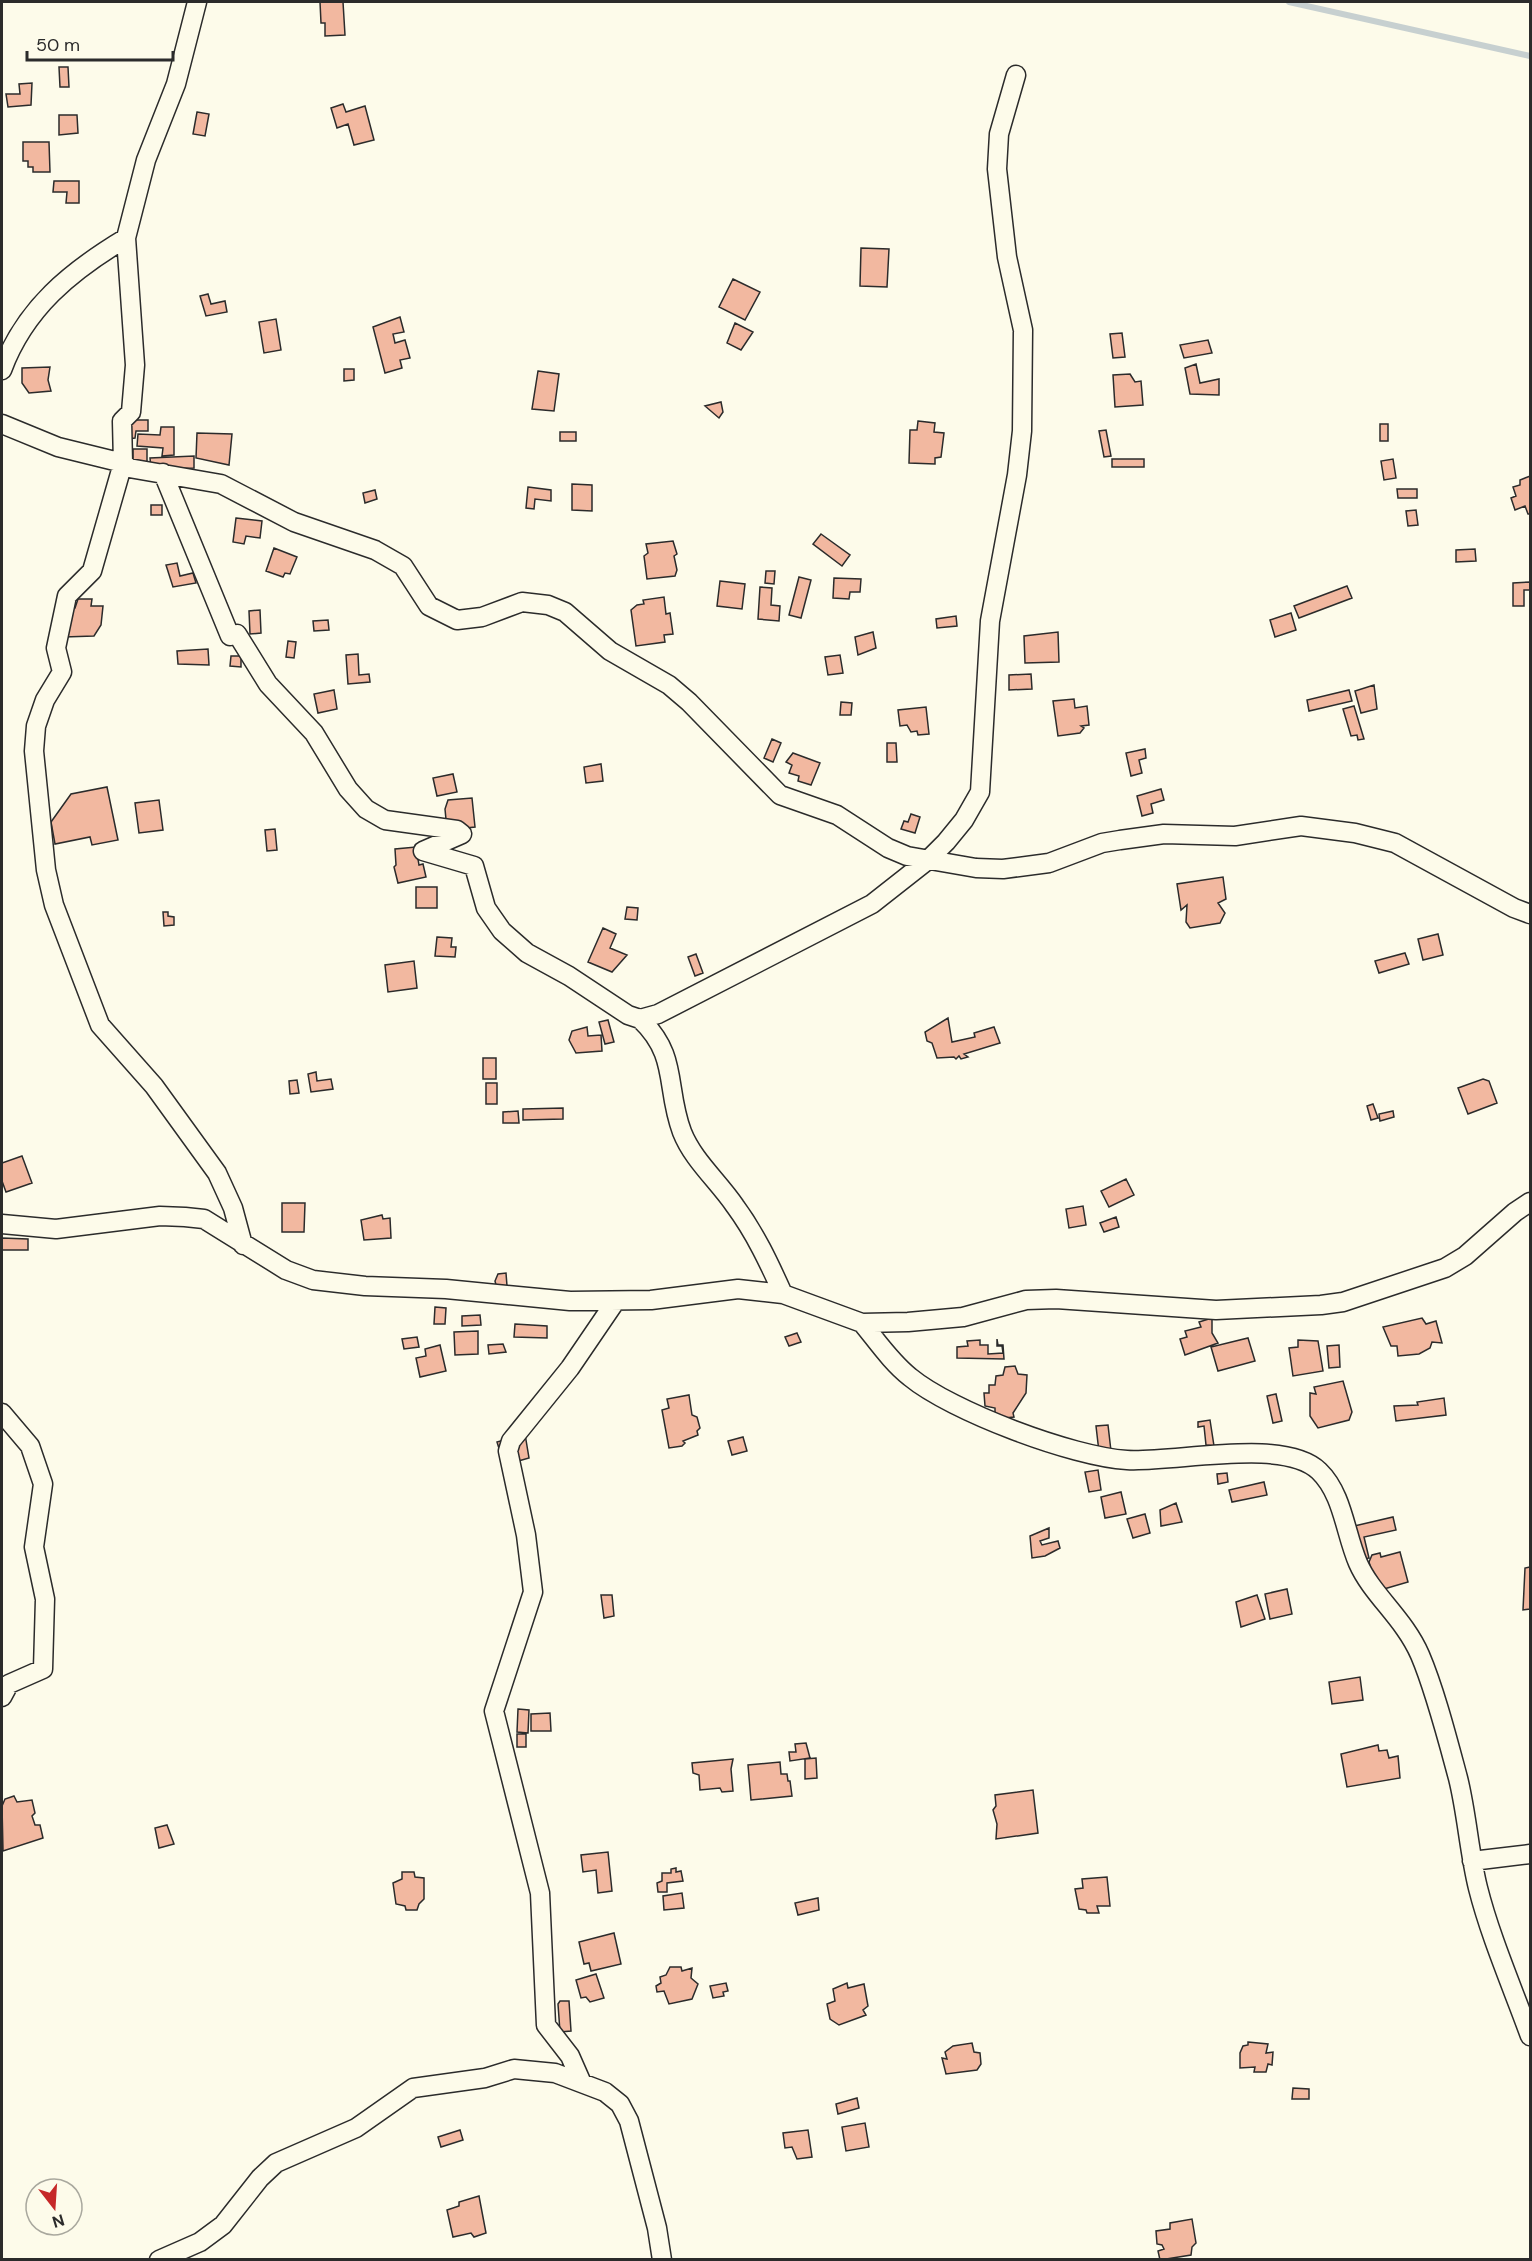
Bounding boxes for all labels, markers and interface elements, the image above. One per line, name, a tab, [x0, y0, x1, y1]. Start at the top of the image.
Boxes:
scale bar	[27, 24, 172, 62]
text: 50 m	[36, 33, 80, 57]
north arrow	[24, 2177, 84, 2237]
text: N	[50, 2209, 67, 2233]

